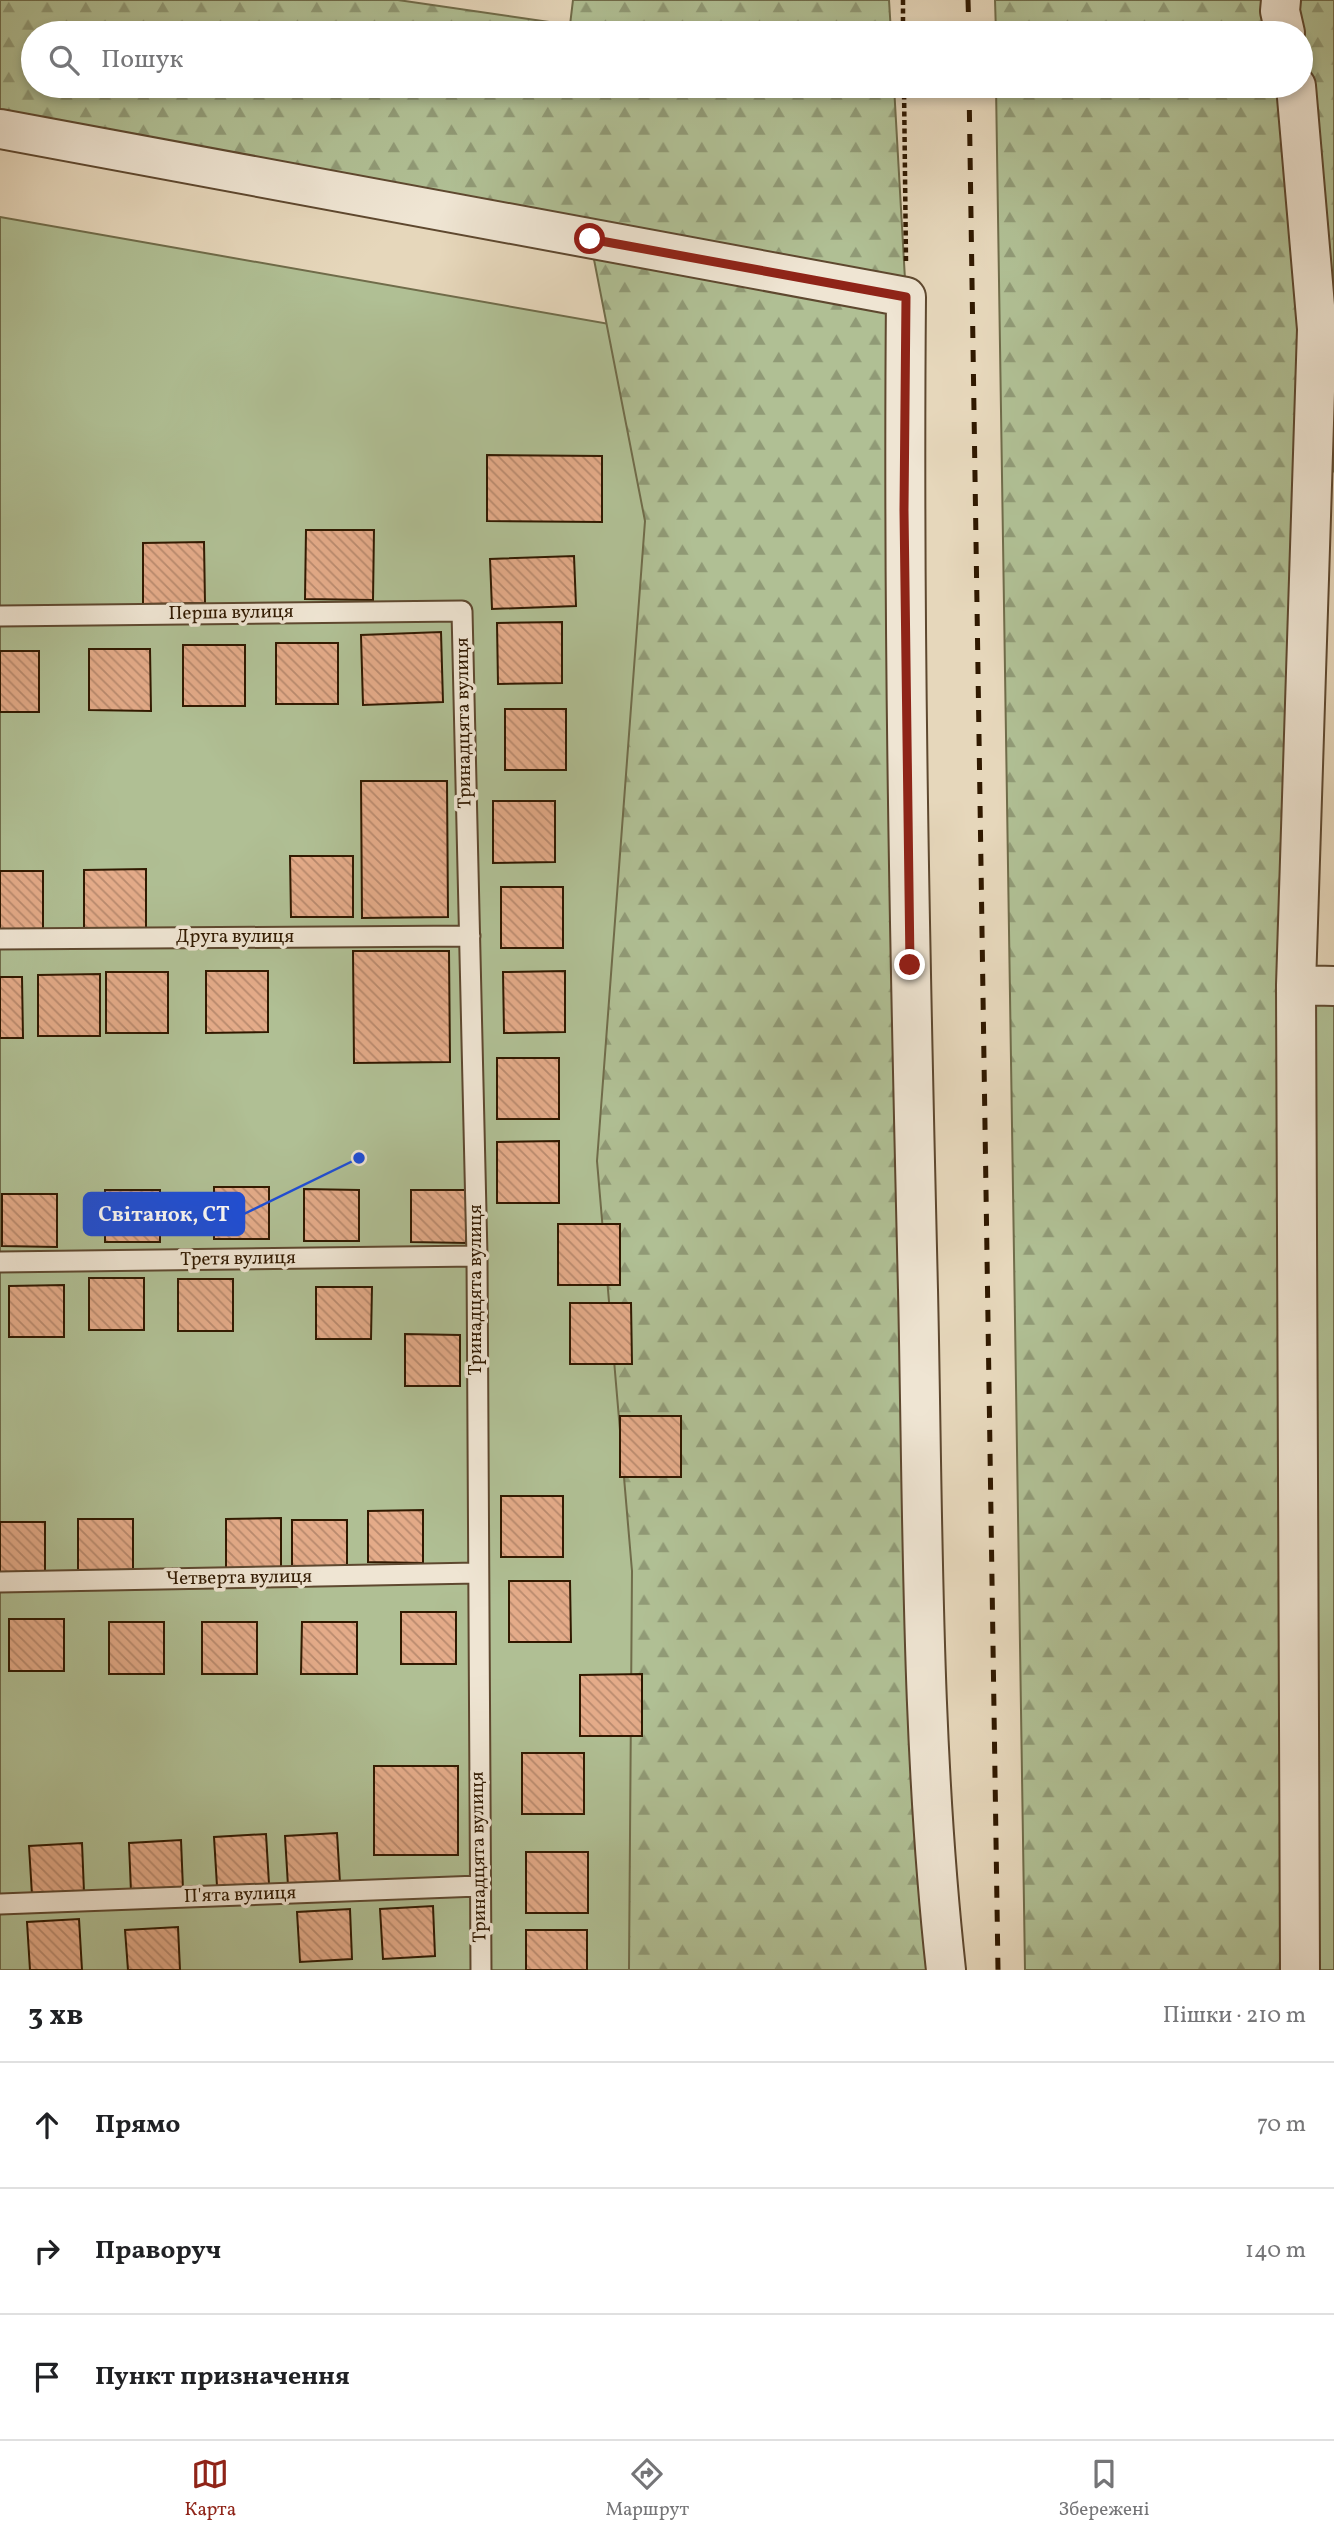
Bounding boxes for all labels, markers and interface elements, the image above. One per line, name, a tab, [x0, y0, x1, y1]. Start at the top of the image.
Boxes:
search box	[21, 21, 1313, 98]
icon: search	[45, 41, 83, 79]
text: Пошук	[101, 42, 183, 78]
route start	[574, 223, 605, 254]
street label: Перша вулиця	[168, 599, 294, 627]
street label: Тринадцята вулиця	[450, 637, 478, 809]
street label: Друга вулиця	[176, 924, 294, 950]
route end	[894, 949, 925, 980]
callout: Світанок, СТ	[84, 1193, 244, 1235]
text: Світанок, СТ	[98, 1201, 230, 1230]
street label: Тринадцята вулиця	[463, 1204, 489, 1376]
street label: Третя вулиця	[180, 1245, 296, 1273]
street label: Четверта вулиця	[166, 1564, 312, 1592]
street label: Тринадцята вулиця	[465, 1771, 493, 1943]
street label: П'ята вулиця	[183, 1880, 297, 1910]
text: 3 хв	[28, 1995, 84, 2037]
text: Пішки · 210 m	[1163, 2000, 1306, 2032]
icon: ahead	[28, 2106, 66, 2144]
text: Прямо	[95, 2107, 180, 2143]
text: 70 m	[1257, 2109, 1306, 2141]
icon: right	[28, 2232, 66, 2270]
text: Праворуч	[95, 2233, 221, 2269]
text: 140 m	[1245, 2235, 1306, 2267]
icon: arrive	[28, 2358, 66, 2396]
text: Пункт призначення	[95, 2359, 350, 2395]
tab: Карта	[185, 2455, 236, 2523]
tab: Маршрут	[605, 2455, 689, 2523]
tab: Збережені	[1058, 2455, 1149, 2523]

